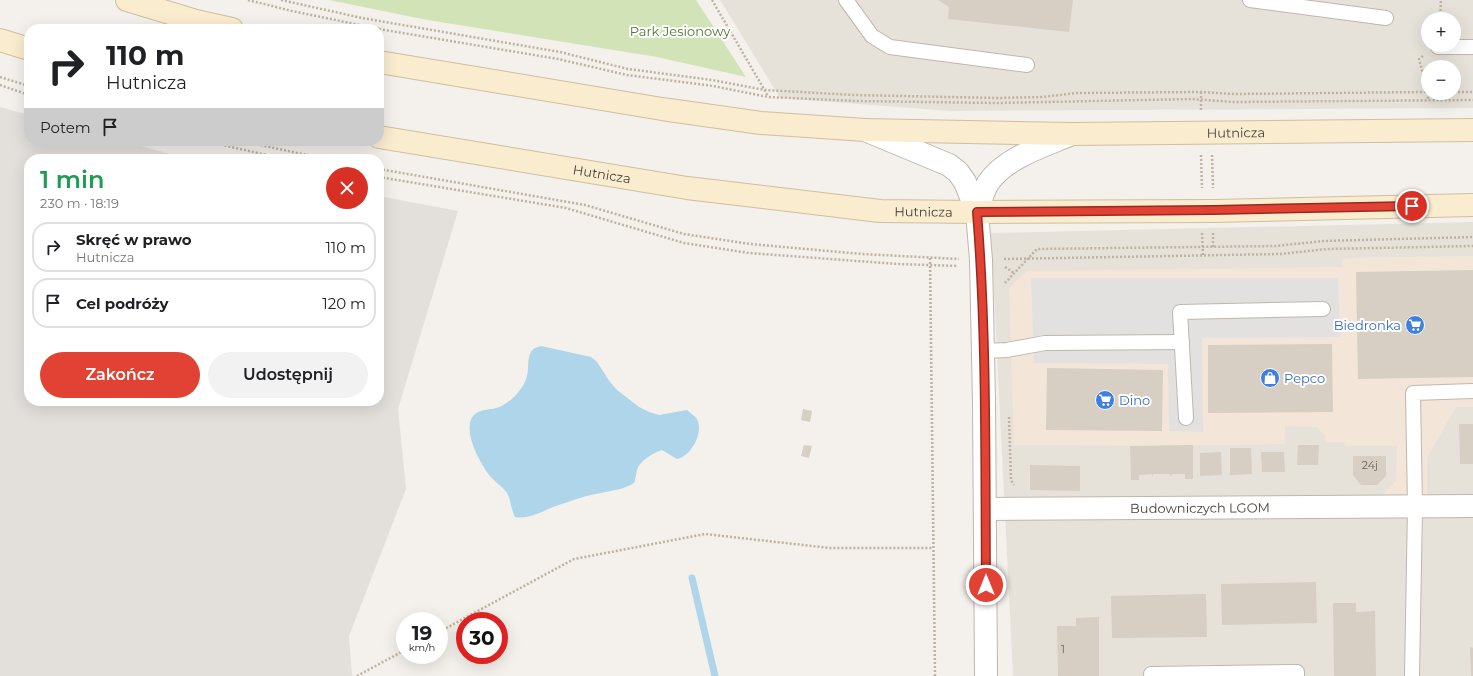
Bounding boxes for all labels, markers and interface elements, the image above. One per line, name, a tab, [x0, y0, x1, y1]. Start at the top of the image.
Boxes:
map controls	[1421, 12, 1461, 100]
button: +	[1421, 12, 1461, 52]
park label: Park Jesionowy	[630, 23, 731, 39]
text: 110 m	[106, 38, 184, 72]
icon: right	[40, 40, 92, 92]
button: −	[1421, 60, 1461, 100]
text: Hutnicza	[106, 72, 187, 94]
icon: arrive	[99, 116, 121, 138]
text: Potem	[40, 118, 91, 137]
street label: Hutnicza	[1207, 124, 1265, 141]
street label: Hutnicza	[572, 161, 632, 187]
text: 1 min	[40, 165, 104, 194]
button: close	[326, 167, 368, 209]
pin	[1395, 189, 1429, 223]
text: 230 m · 18:19	[40, 195, 119, 211]
icon: arrive	[1401, 195, 1423, 217]
street label: Hutnicza	[894, 203, 953, 220]
text: Skręć w prawo	[76, 230, 192, 249]
icon: right	[42, 236, 64, 258]
text: 110 m	[325, 238, 366, 257]
text: Hutnicza	[76, 249, 134, 265]
icon: arrive	[42, 292, 64, 314]
text: Cel podróży	[76, 294, 168, 313]
text: 120 m	[322, 294, 366, 313]
supermarket icon: Biedronka	[1404, 314, 1426, 336]
place label: Biedronka	[1334, 317, 1401, 333]
button: Zakończ	[40, 352, 200, 398]
button: Udostępnij	[208, 352, 368, 398]
shop icon: Pepco	[1259, 367, 1281, 389]
place label: Pepco	[1284, 370, 1325, 386]
supermarket icon: Dino	[1094, 389, 1116, 411]
place label: Dino	[1119, 392, 1150, 408]
house number: 24j	[1362, 458, 1378, 472]
street label: Budowniczych LGOM	[1130, 499, 1270, 516]
position arrow	[965, 564, 1007, 606]
speed limit sign: 30	[456, 612, 508, 664]
text: 19	[412, 621, 432, 645]
text: km/h	[409, 641, 435, 654]
house number: 1	[1061, 642, 1065, 656]

